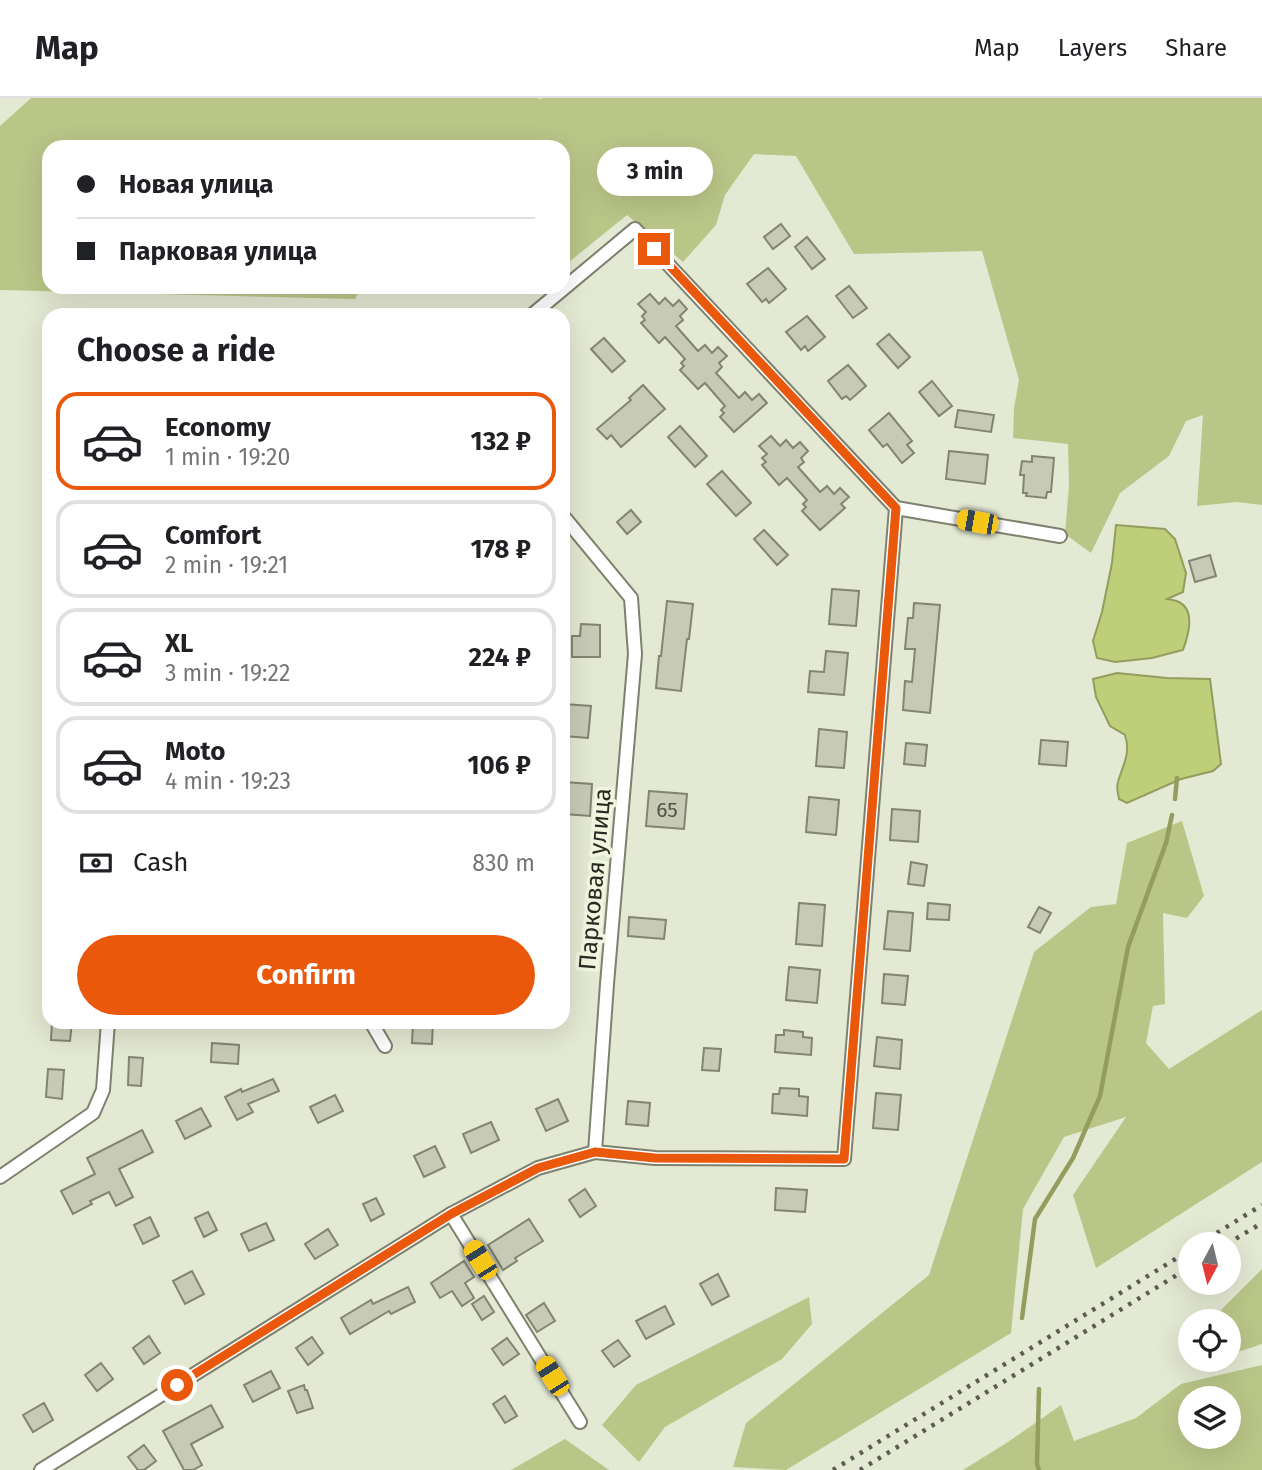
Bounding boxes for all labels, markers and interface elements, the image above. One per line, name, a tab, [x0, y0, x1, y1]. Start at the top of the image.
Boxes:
text: Map	[35, 28, 99, 68]
text: Map	[974, 34, 1020, 62]
text: Layers	[1058, 34, 1127, 62]
text: Share	[1165, 34, 1227, 62]
callout: 3 min	[596, 148, 712, 197]
text: 3 min	[627, 157, 683, 185]
text: Новая улица	[119, 169, 274, 200]
route end	[638, 233, 670, 265]
text: Парковая улица	[119, 236, 317, 267]
text: Choose a ride	[77, 331, 275, 369]
icon: car	[81, 410, 144, 473]
text: Economy	[165, 412, 271, 443]
text: 132 ₽	[471, 426, 531, 457]
text: 1 min · 19:20	[165, 443, 290, 471]
car	[955, 508, 1000, 536]
icon: car	[81, 518, 144, 581]
text: Comfort	[165, 520, 261, 551]
text: 178 ₽	[470, 534, 531, 565]
text: 2 min · 19:21	[165, 551, 288, 579]
icon: car	[81, 626, 144, 689]
text: XL	[165, 628, 193, 659]
text: 224 ₽	[469, 642, 531, 673]
text: 3 min · 19:22	[165, 659, 290, 687]
icon: car	[81, 734, 144, 797]
text: Moto	[165, 736, 225, 767]
text: 106 ₽	[467, 750, 531, 781]
text: 4 min · 19:23	[165, 767, 291, 795]
street label: Парковая улица	[573, 787, 617, 971]
house number: 65	[656, 797, 678, 823]
icon: cash	[77, 844, 115, 882]
text: Cash	[133, 847, 189, 878]
text: 830 m	[472, 849, 535, 877]
button: Confirm	[77, 935, 535, 1015]
north arrow	[1178, 1232, 1241, 1295]
map controls	[1178, 1232, 1241, 1449]
car	[460, 1237, 501, 1283]
button: locate	[1178, 1309, 1241, 1372]
car	[532, 1353, 573, 1399]
route start	[161, 1369, 193, 1401]
button: layers	[1178, 1386, 1241, 1449]

